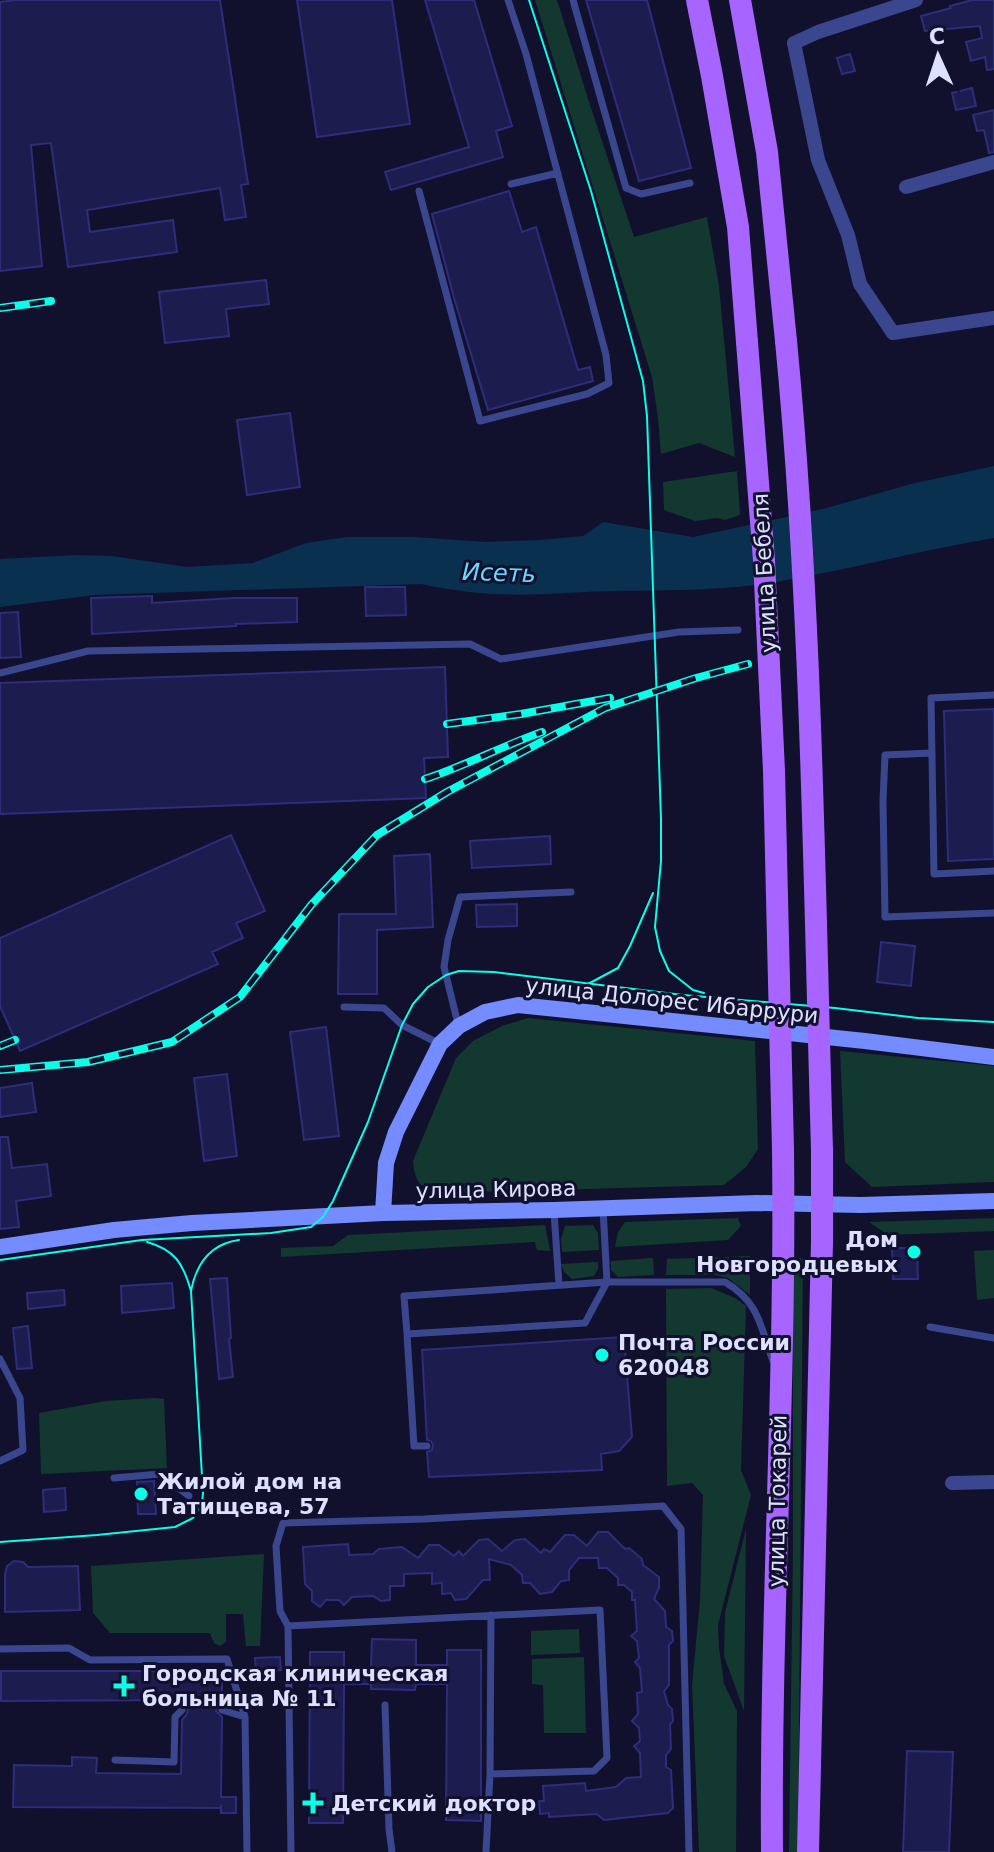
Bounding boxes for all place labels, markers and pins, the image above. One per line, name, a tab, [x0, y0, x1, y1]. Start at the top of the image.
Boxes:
place label: Дом Новгородцевых	[696, 1227, 898, 1277]
marker: Дом Новгородцевых	[905, 1243, 923, 1261]
place label: Почта России 620048	[618, 1330, 790, 1380]
marker: Почта России 620048	[593, 1346, 611, 1364]
place label: Жилой дом на Татищева, 57	[157, 1469, 342, 1519]
marker: Жилой дом на Татищева, 57	[132, 1485, 150, 1503]
place label: Городская клиническая больница № 11	[142, 1661, 448, 1711]
marker: Городская клиническая больница № 11	[113, 1675, 135, 1697]
place label: Детский доктор	[331, 1791, 536, 1816]
marker: Детский доктор	[302, 1792, 324, 1814]

